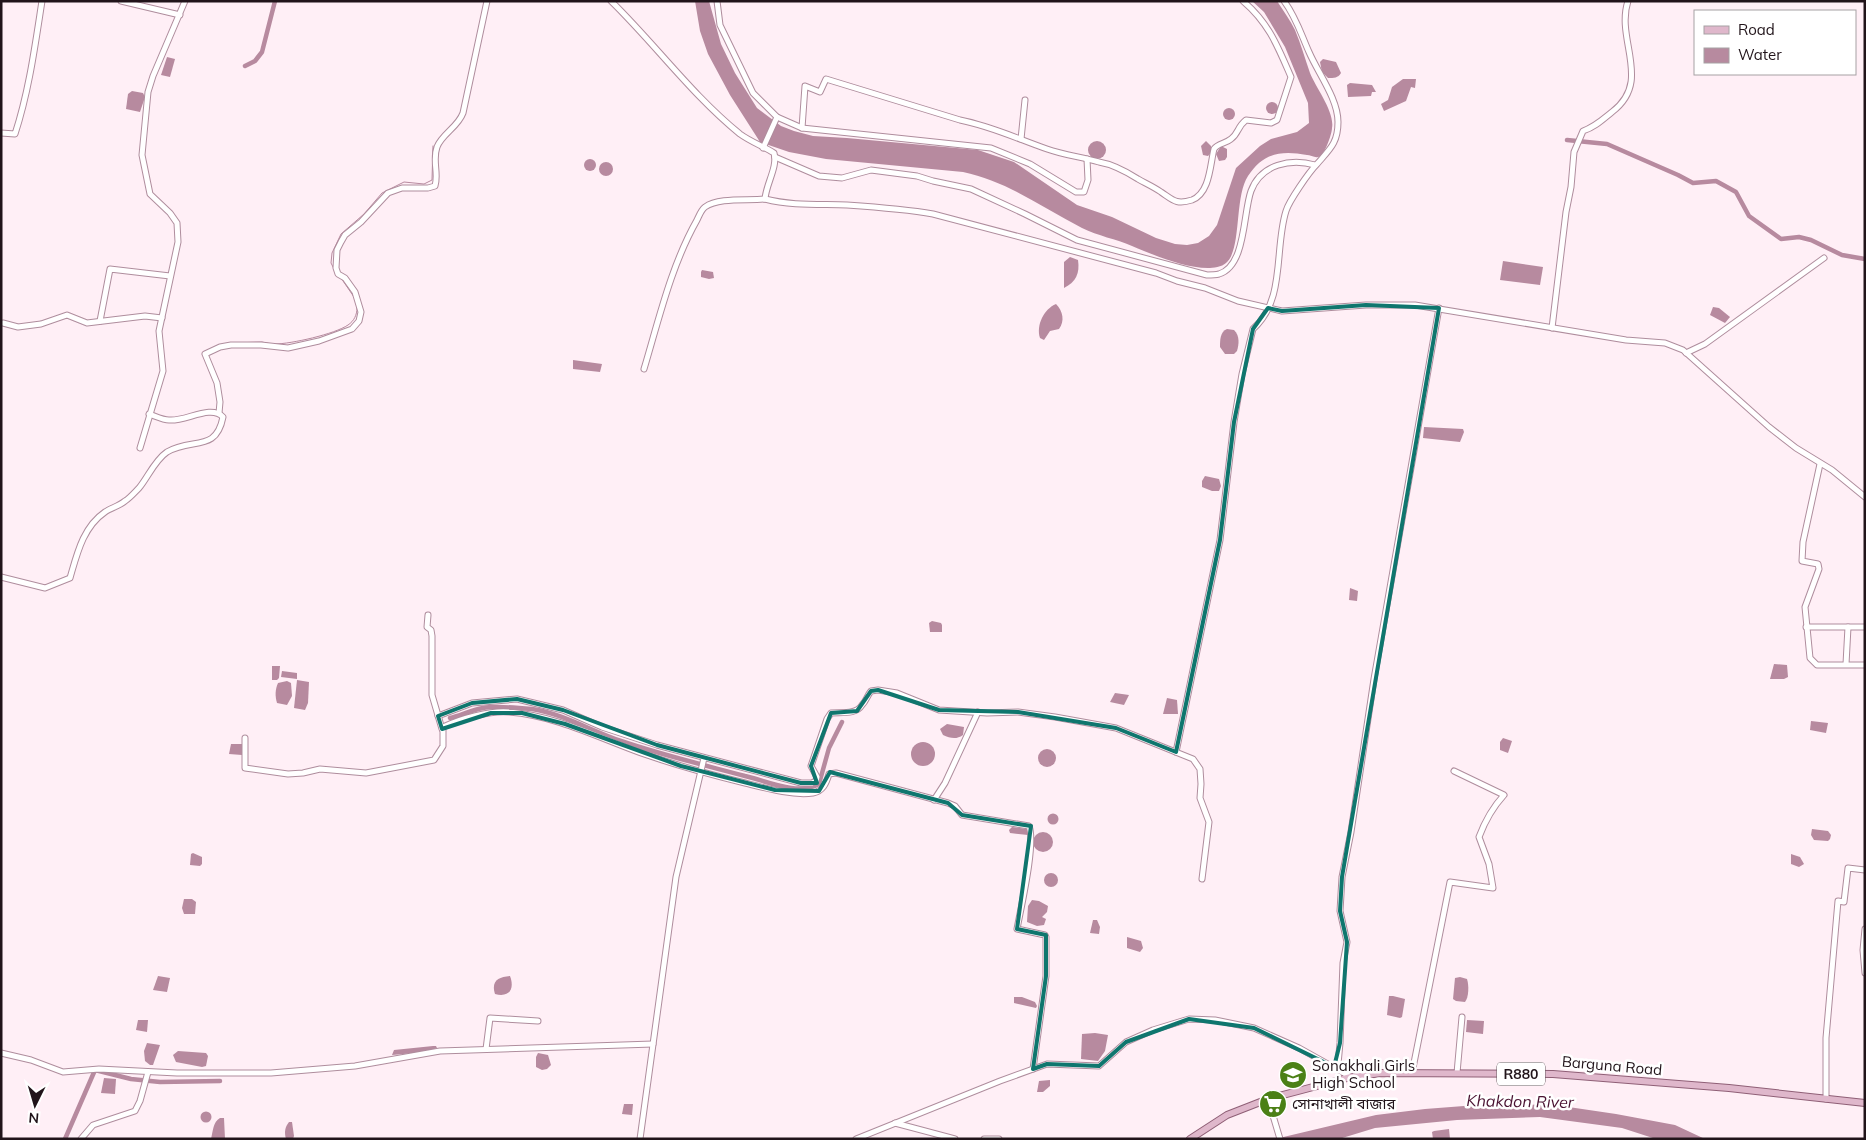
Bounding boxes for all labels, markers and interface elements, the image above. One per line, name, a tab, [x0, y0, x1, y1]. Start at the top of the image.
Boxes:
legend	[1694, 10, 1856, 75]
text: Road	[1738, 20, 1775, 39]
text: Water	[1738, 45, 1782, 64]
street label: Barguna Road	[1561, 1052, 1663, 1079]
place label: Sonakhali Girls High School	[1312, 1056, 1415, 1092]
school or university icon: Sonakhali Girls High School	[1278, 1060, 1308, 1090]
road number: R880	[1497, 1062, 1545, 1086]
north arrow	[10, 1080, 60, 1130]
supermarket icon: সোনাখালী বাজার	[1258, 1089, 1288, 1119]
water label: Khakdon River	[1466, 1090, 1575, 1112]
place label: সোনাখালী বাজার	[1292, 1094, 1396, 1113]
text: N	[28, 1109, 40, 1127]

